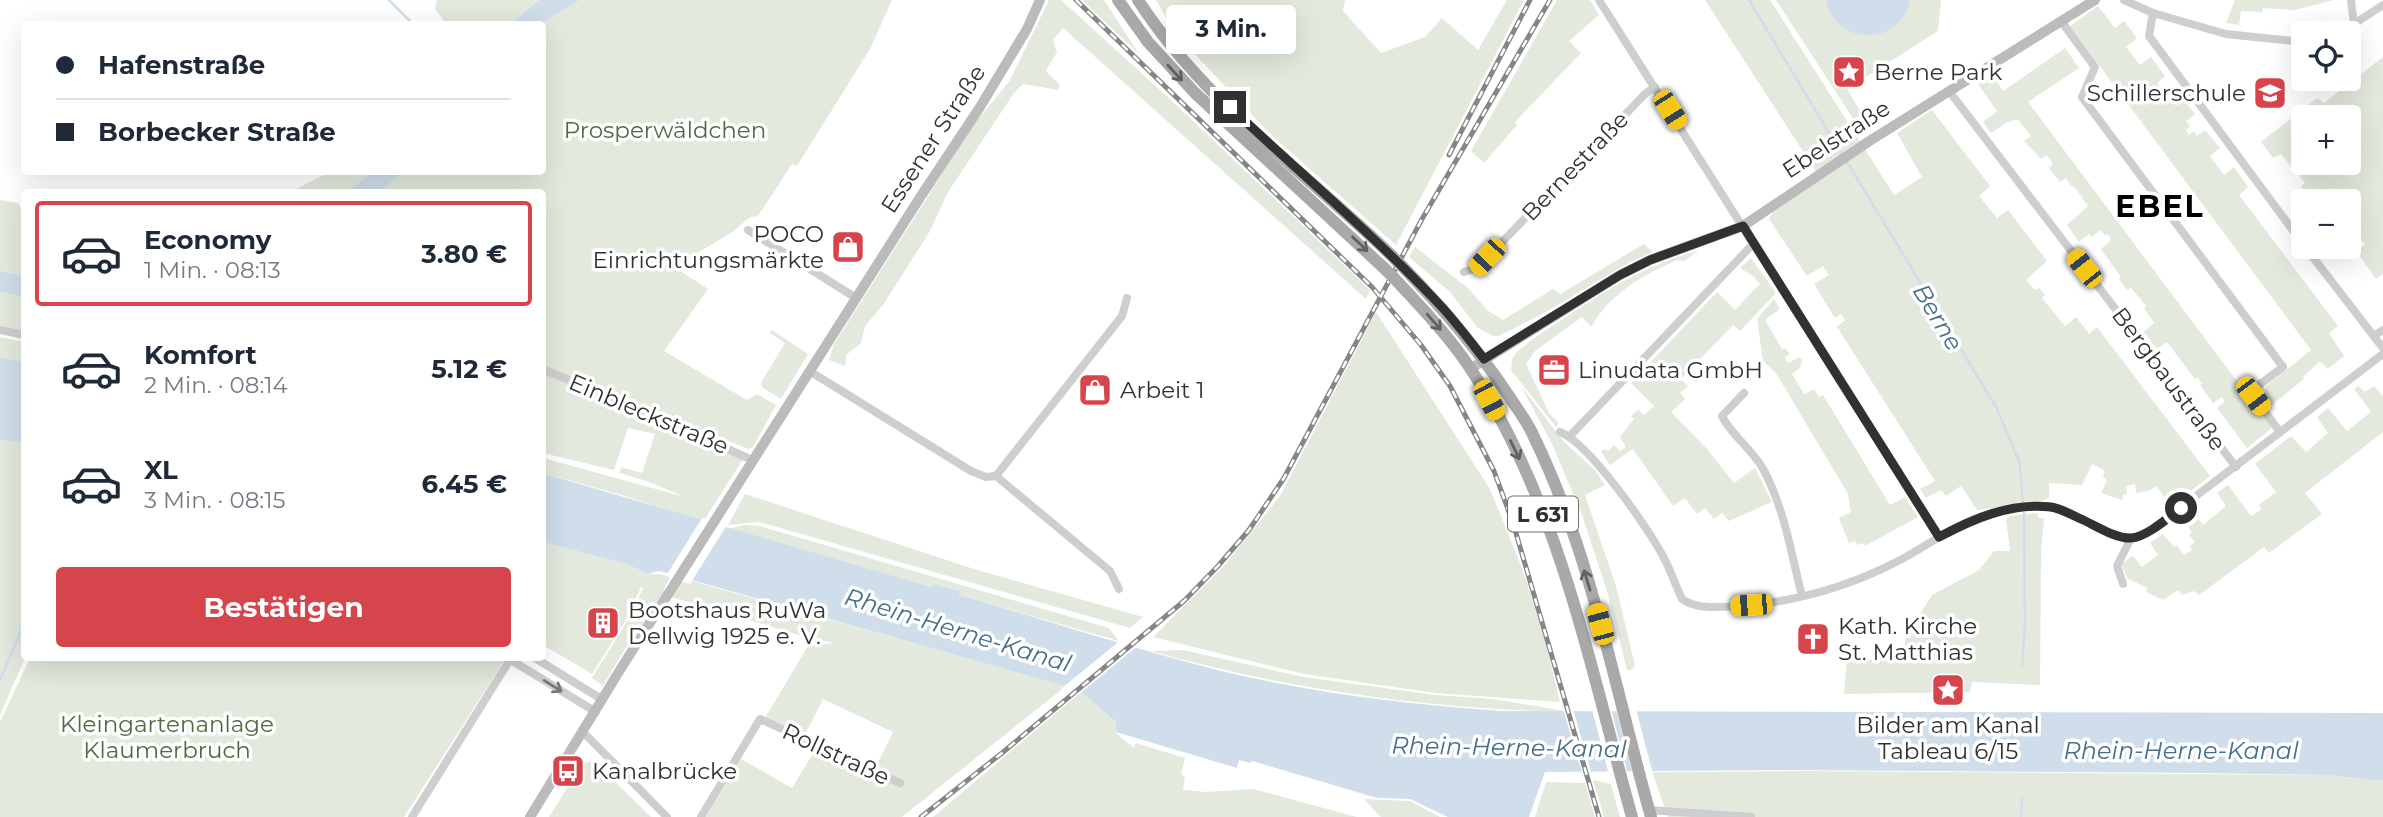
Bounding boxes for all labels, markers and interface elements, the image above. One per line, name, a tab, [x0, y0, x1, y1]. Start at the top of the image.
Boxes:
callout: 3 Min.	[1165, 6, 1295, 55]
text: 3 Min.	[1196, 15, 1266, 43]
map controls	[2291, 21, 2361, 259]
button: locate	[2291, 21, 2361, 91]
text: Hafenstraße	[98, 49, 265, 81]
place icon: Berne Park	[1830, 53, 1868, 91]
place label: Berne Park	[1874, 58, 2003, 86]
street label: Essener Straße	[875, 60, 991, 218]
one-way arrow	[1167, 64, 1184, 81]
school or university icon: Schillerschule	[2251, 74, 2289, 112]
place label: Schillerschule	[2087, 79, 2246, 107]
car	[1650, 87, 1691, 133]
route end	[1214, 91, 1246, 123]
street label: Ebelstraße	[1777, 94, 1895, 184]
street label: Bernestraße	[1516, 105, 1634, 227]
button: +	[2291, 105, 2361, 175]
text: Borbecker Straße	[98, 116, 336, 148]
park label: Prosperwäldchen	[564, 116, 766, 144]
district label: EBEL	[2115, 188, 2205, 225]
button: −	[2291, 189, 2361, 259]
place label: POCO Einrichtungsmärkte	[592, 220, 824, 274]
icon: car	[60, 222, 123, 285]
text: Economy	[144, 224, 271, 256]
shop icon: POCO Einrichtungsmärkte	[829, 228, 867, 266]
car	[1465, 234, 1510, 280]
one-way arrow	[1351, 236, 1368, 253]
text: 3.80 €	[421, 238, 507, 270]
car	[2063, 245, 2106, 291]
text: 1 Min. · 08:13	[144, 256, 281, 284]
water label: Berne	[1907, 278, 1969, 356]
street label: Bergbaustraße	[2106, 302, 2232, 456]
one-way arrow	[1426, 313, 1443, 330]
icon: car	[60, 337, 123, 400]
text: Komfort	[144, 339, 257, 371]
office icon: Linudata GmbH	[1535, 351, 1573, 389]
text: 5.12 €	[431, 353, 507, 385]
place label: Linudata GmbH	[1578, 356, 1763, 384]
street label: Einbleckstraße	[565, 368, 733, 460]
text: 2 Min. · 08:14	[144, 371, 288, 399]
shop icon: Arbeit 1	[1076, 371, 1114, 409]
car	[2232, 373, 2275, 419]
place label: Arbeit 1	[1120, 376, 1205, 404]
car	[1470, 377, 1509, 423]
one-way arrow	[1509, 439, 1523, 460]
icon: car	[60, 452, 123, 515]
text: XL	[144, 454, 178, 486]
text: 6.45 €	[422, 468, 507, 500]
text: 3 Min. · 08:15	[144, 486, 286, 514]
route start	[2165, 492, 2197, 524]
road number: L 631	[1508, 496, 1578, 532]
button: Bestätigen	[56, 567, 511, 647]
one-way arrow	[1580, 569, 1593, 591]
water label: Rhein-Herne-Kanal	[841, 582, 1075, 678]
car	[1730, 593, 1773, 617]
place label: Bootshaus RuWa Dellwig 1925 e. V.	[628, 596, 826, 650]
car	[1585, 601, 1616, 647]
building icon: Bootshaus RuWa Dellwig 1925 e. V.	[584, 604, 622, 642]
place label: Kath. Kirche St. Matthias	[1838, 612, 1977, 666]
church icon: Kath. Kirche St. Matthias	[1794, 620, 1832, 658]
place icon: Bilder am Kanal Tableau 6/15	[1929, 671, 1967, 709]
one-way arrow	[543, 679, 563, 693]
park label: Kleingartenanlage Klaumerbruch	[60, 710, 274, 764]
place label: Bilder am Kanal Tableau 6/15	[1856, 711, 2040, 765]
street label: Rollstraße	[778, 717, 894, 791]
water label: Rhein-Herne-Kanal	[1391, 730, 1627, 764]
water label: Rhein-Herne-Kanal	[2063, 736, 2299, 765]
bus stop icon: Kanalbrücke	[549, 752, 587, 790]
place label: Kanalbrücke	[592, 757, 737, 785]

